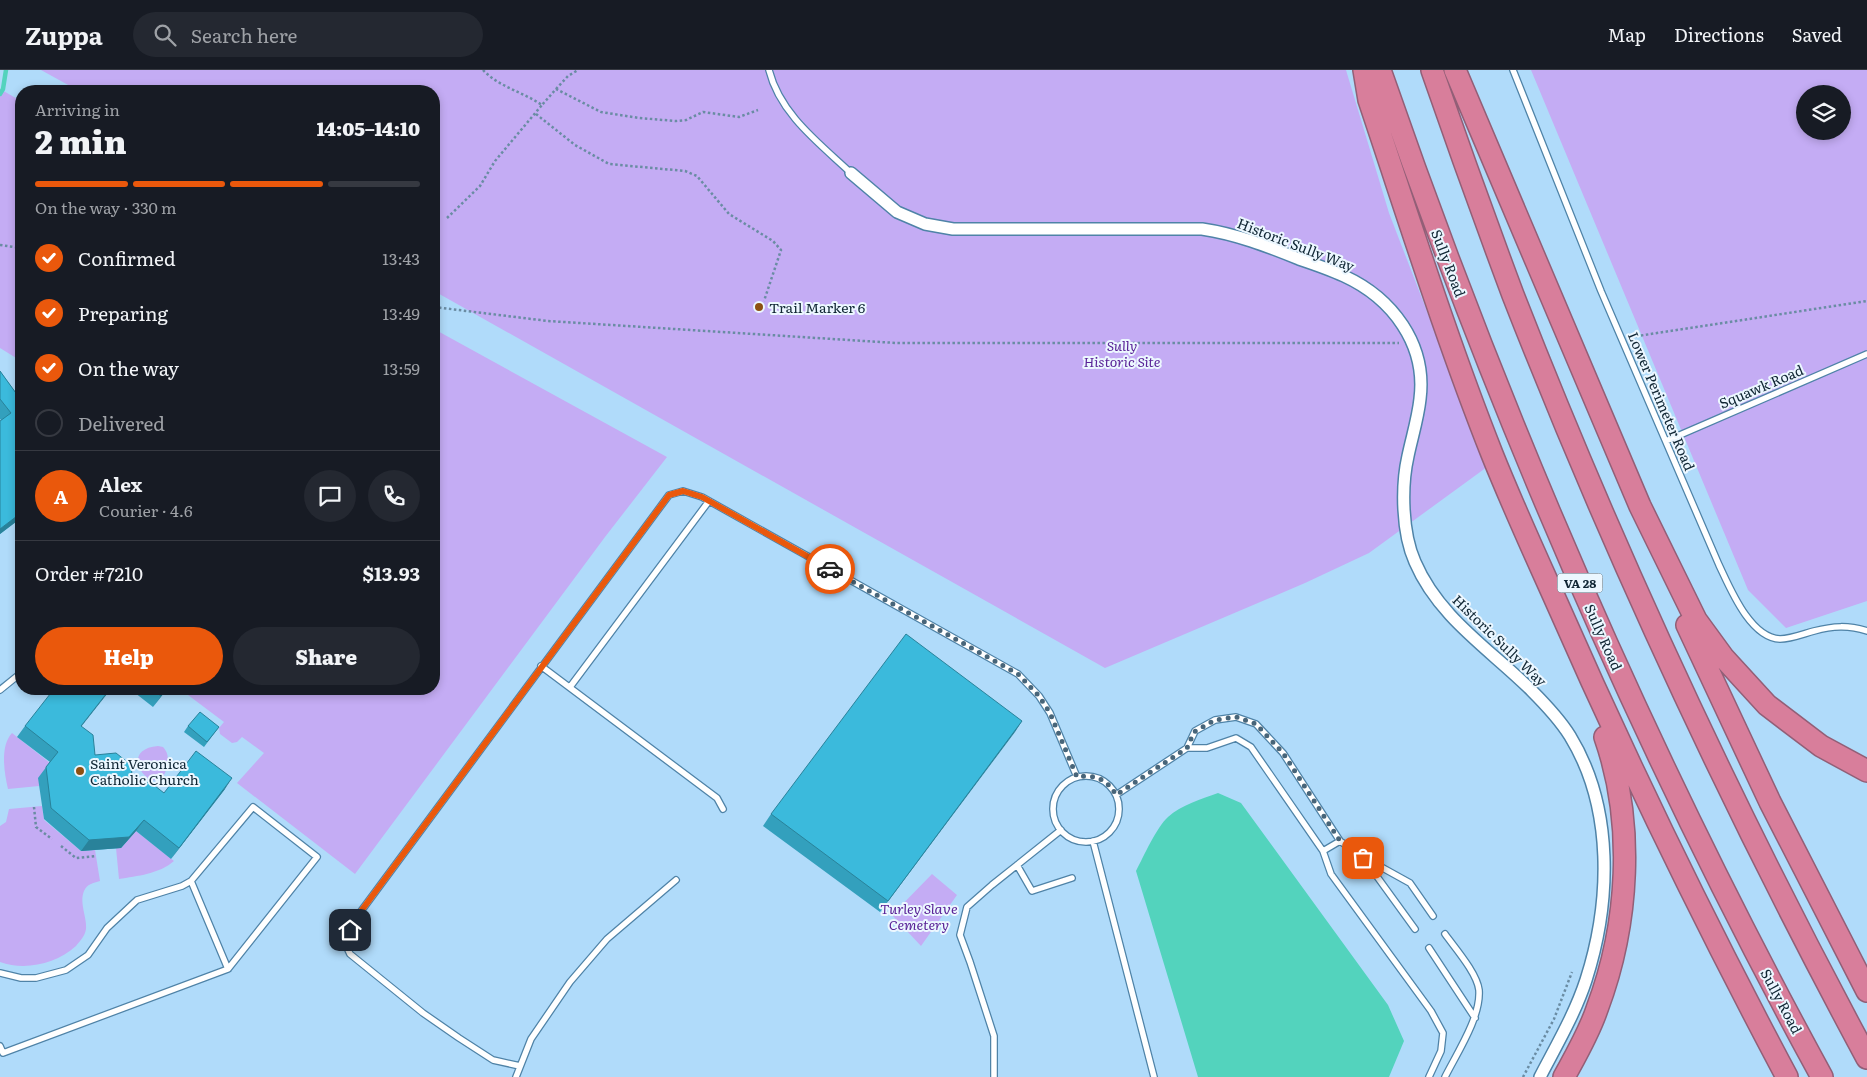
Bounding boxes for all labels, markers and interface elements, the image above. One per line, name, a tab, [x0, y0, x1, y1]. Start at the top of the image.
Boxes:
search box	[133, 12, 483, 57]
text: Zuppa	[25, 17, 103, 52]
icon: search	[151, 21, 179, 49]
text: Search here	[191, 21, 297, 49]
text: Map	[1608, 21, 1646, 48]
text: Directions	[1674, 21, 1764, 48]
text: Saved	[1792, 21, 1842, 48]
map controls	[1796, 85, 1851, 140]
button: layers	[1796, 85, 1851, 140]
text: Arriving in	[35, 97, 120, 121]
text: 14:05–14:10	[317, 114, 420, 142]
text: 2 min	[35, 116, 127, 164]
text: On the way · 330 m	[35, 195, 177, 219]
street label: Historic Sully Way	[1234, 212, 1358, 276]
street label: Sully Road	[1427, 226, 1471, 300]
icon: check	[35, 244, 63, 272]
text: Confirmed	[78, 244, 176, 272]
text: 13:43	[382, 246, 420, 270]
place label: Trail Marker 6	[769, 297, 866, 317]
icon: check	[35, 299, 63, 327]
text: Preparing	[78, 299, 168, 327]
text: 13:49	[383, 301, 420, 325]
marker: Trail Marker 6	[753, 301, 765, 313]
street label: Lower Perimeter Road	[1624, 329, 1700, 474]
park label: Sully Historic Site	[1084, 335, 1161, 371]
icon: check	[35, 354, 63, 382]
text: On the way	[78, 354, 179, 382]
text: 13:59	[383, 356, 420, 380]
street label: Squawk Road	[1716, 359, 1807, 413]
text: Delivered	[78, 409, 165, 437]
text: Alex	[99, 470, 142, 498]
button: chat	[304, 470, 356, 522]
button: phone	[368, 470, 420, 522]
text: A	[54, 482, 68, 510]
text: Courier · 4.6	[99, 498, 193, 522]
courier	[805, 544, 855, 594]
icon: car	[816, 555, 844, 583]
text: Order #7210	[35, 559, 143, 587]
text: $13.93	[363, 559, 420, 587]
road number: VA 28	[1558, 573, 1602, 592]
street label: Historic Sully Way	[1448, 590, 1552, 691]
street label: Sully Road	[1580, 601, 1628, 674]
button: Help	[35, 627, 223, 685]
button: Share	[233, 627, 420, 685]
place label: Saint Veronica Catholic Church	[90, 753, 199, 789]
marker: Saint Veronica Catholic Church	[74, 765, 86, 777]
pin	[1342, 837, 1384, 879]
icon: bag	[1349, 844, 1377, 872]
park label: Turley Slave Cemetery	[880, 898, 958, 934]
pin	[329, 909, 371, 951]
icon: home	[336, 916, 364, 944]
street label: Sully Road	[1757, 965, 1808, 1037]

